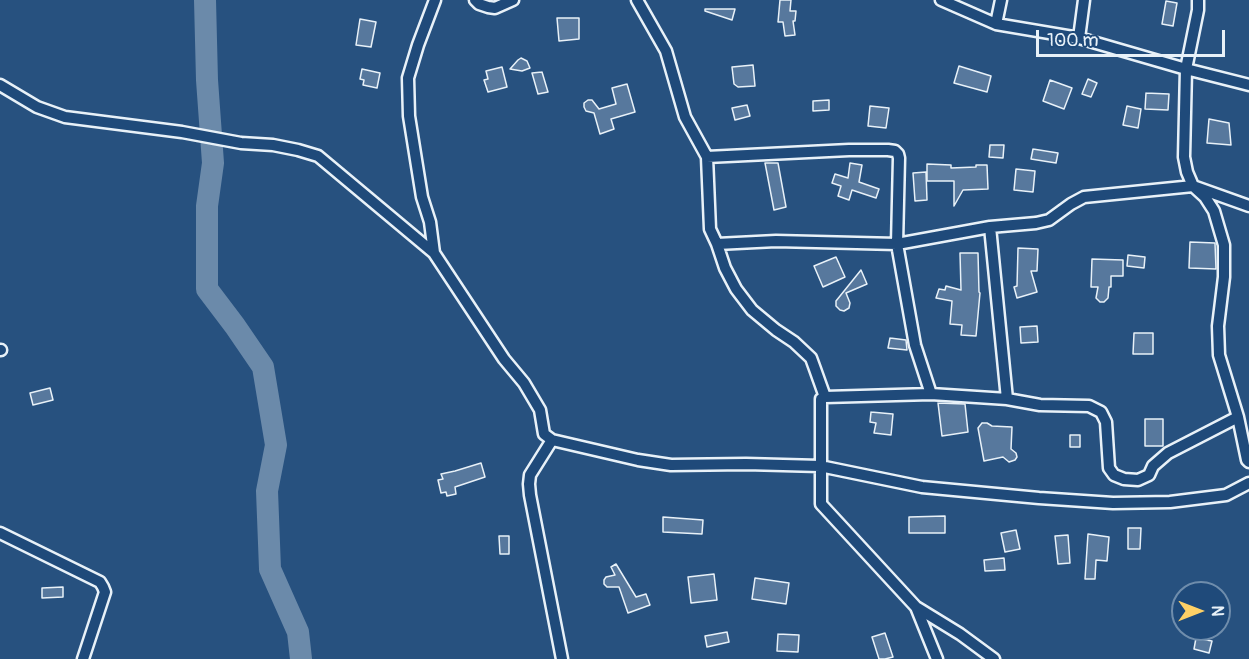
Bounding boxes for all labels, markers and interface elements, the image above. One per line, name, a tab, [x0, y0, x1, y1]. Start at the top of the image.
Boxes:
scale bar	[1039, 18, 1228, 56]
text: 100 m	[1047, 29, 1099, 52]
north arrow	[1171, 581, 1231, 641]
text: N	[1207, 606, 1227, 616]

